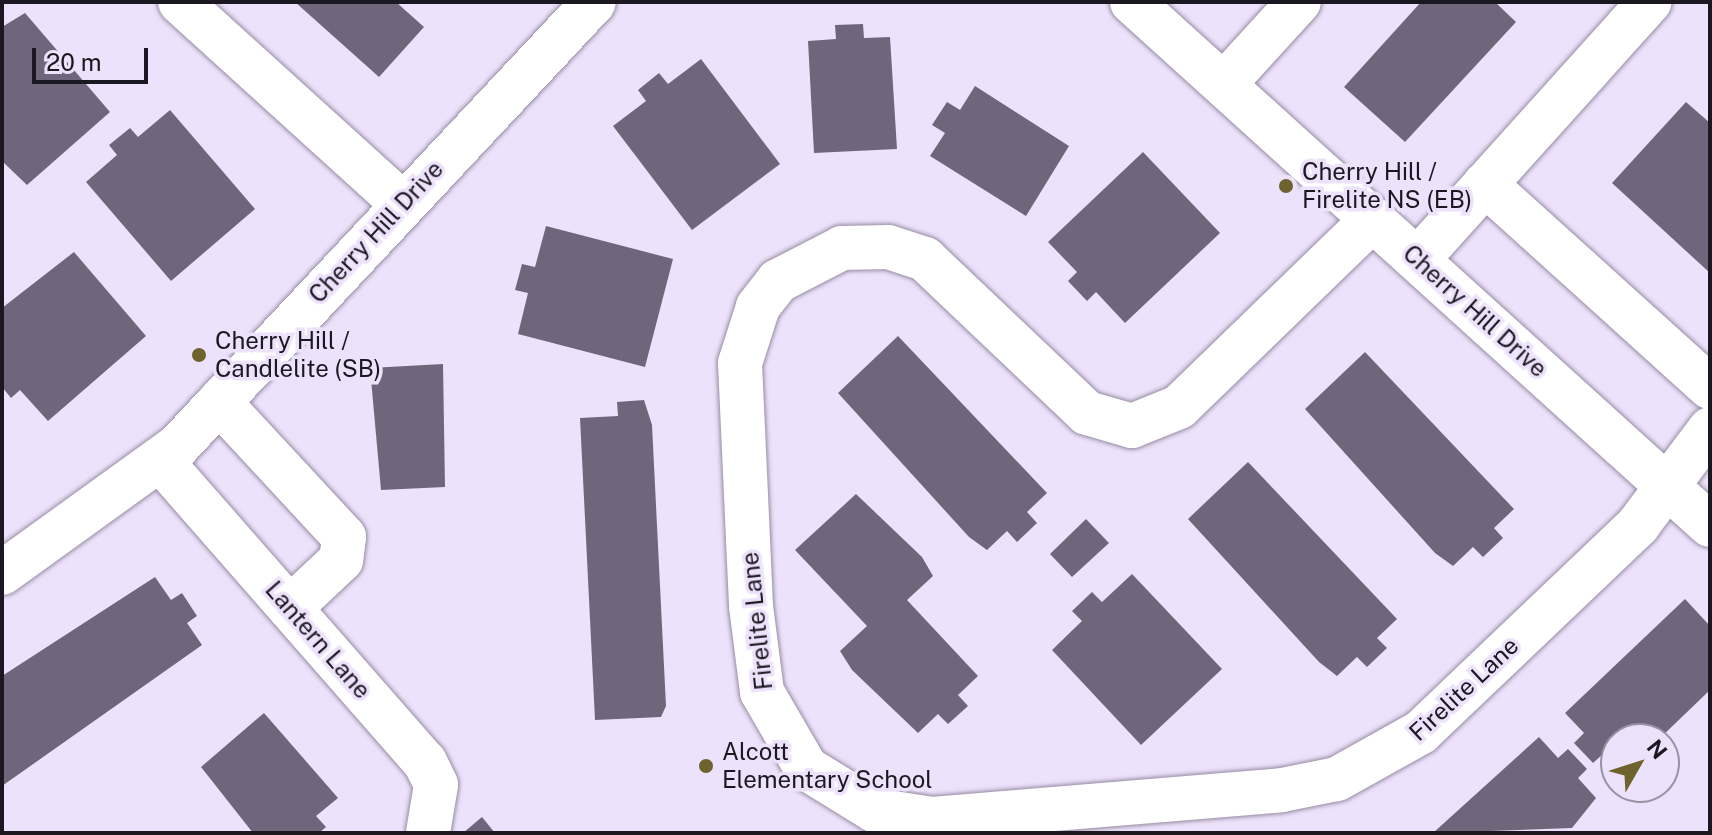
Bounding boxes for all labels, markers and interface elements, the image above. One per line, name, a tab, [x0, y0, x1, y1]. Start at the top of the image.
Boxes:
scale bar	[36, 32, 152, 82]
text: 20 m	[46, 48, 102, 76]
street label: Cherry Hill Drive	[303, 155, 449, 309]
place label: Cherry Hill / Firelite NS (EB)	[1302, 158, 1472, 214]
marker: Cherry Hill / Firelite NS (EB)	[1277, 177, 1295, 195]
street label: Cherry Hill Drive	[1397, 239, 1553, 383]
place label: Cherry Hill / Candlelite (SB)	[215, 327, 381, 383]
marker: Cherry Hill / Candlelite (SB)	[190, 346, 208, 364]
street label: Firelite Lane	[735, 550, 779, 692]
street label: Lantern Lane	[259, 575, 377, 705]
street label: Firelite Lane	[1403, 631, 1525, 747]
north arrow	[1600, 723, 1680, 803]
text: N	[1642, 734, 1673, 764]
place label: Alcott Elementary School	[722, 738, 933, 794]
marker: Alcott Elementary School	[697, 757, 715, 775]

